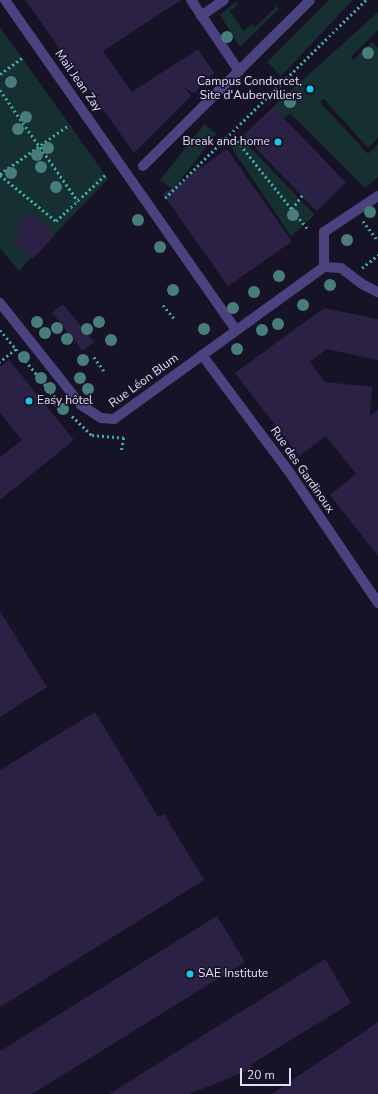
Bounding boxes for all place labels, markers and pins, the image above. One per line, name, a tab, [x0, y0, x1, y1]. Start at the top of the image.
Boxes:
place label: Campus Condorcet, Site d'Aubervilliers	[197, 75, 302, 103]
marker: Campus Condorcet, Site d'Aubervilliers	[305, 84, 315, 94]
place label: Break and home	[182, 135, 270, 149]
marker: Break and home	[273, 137, 283, 147]
place label: Easy hôtel	[37, 394, 93, 408]
marker: Easy hôtel	[24, 396, 34, 406]
place label: SAE Institute	[198, 967, 268, 981]
marker: SAE Institute	[185, 969, 195, 979]

